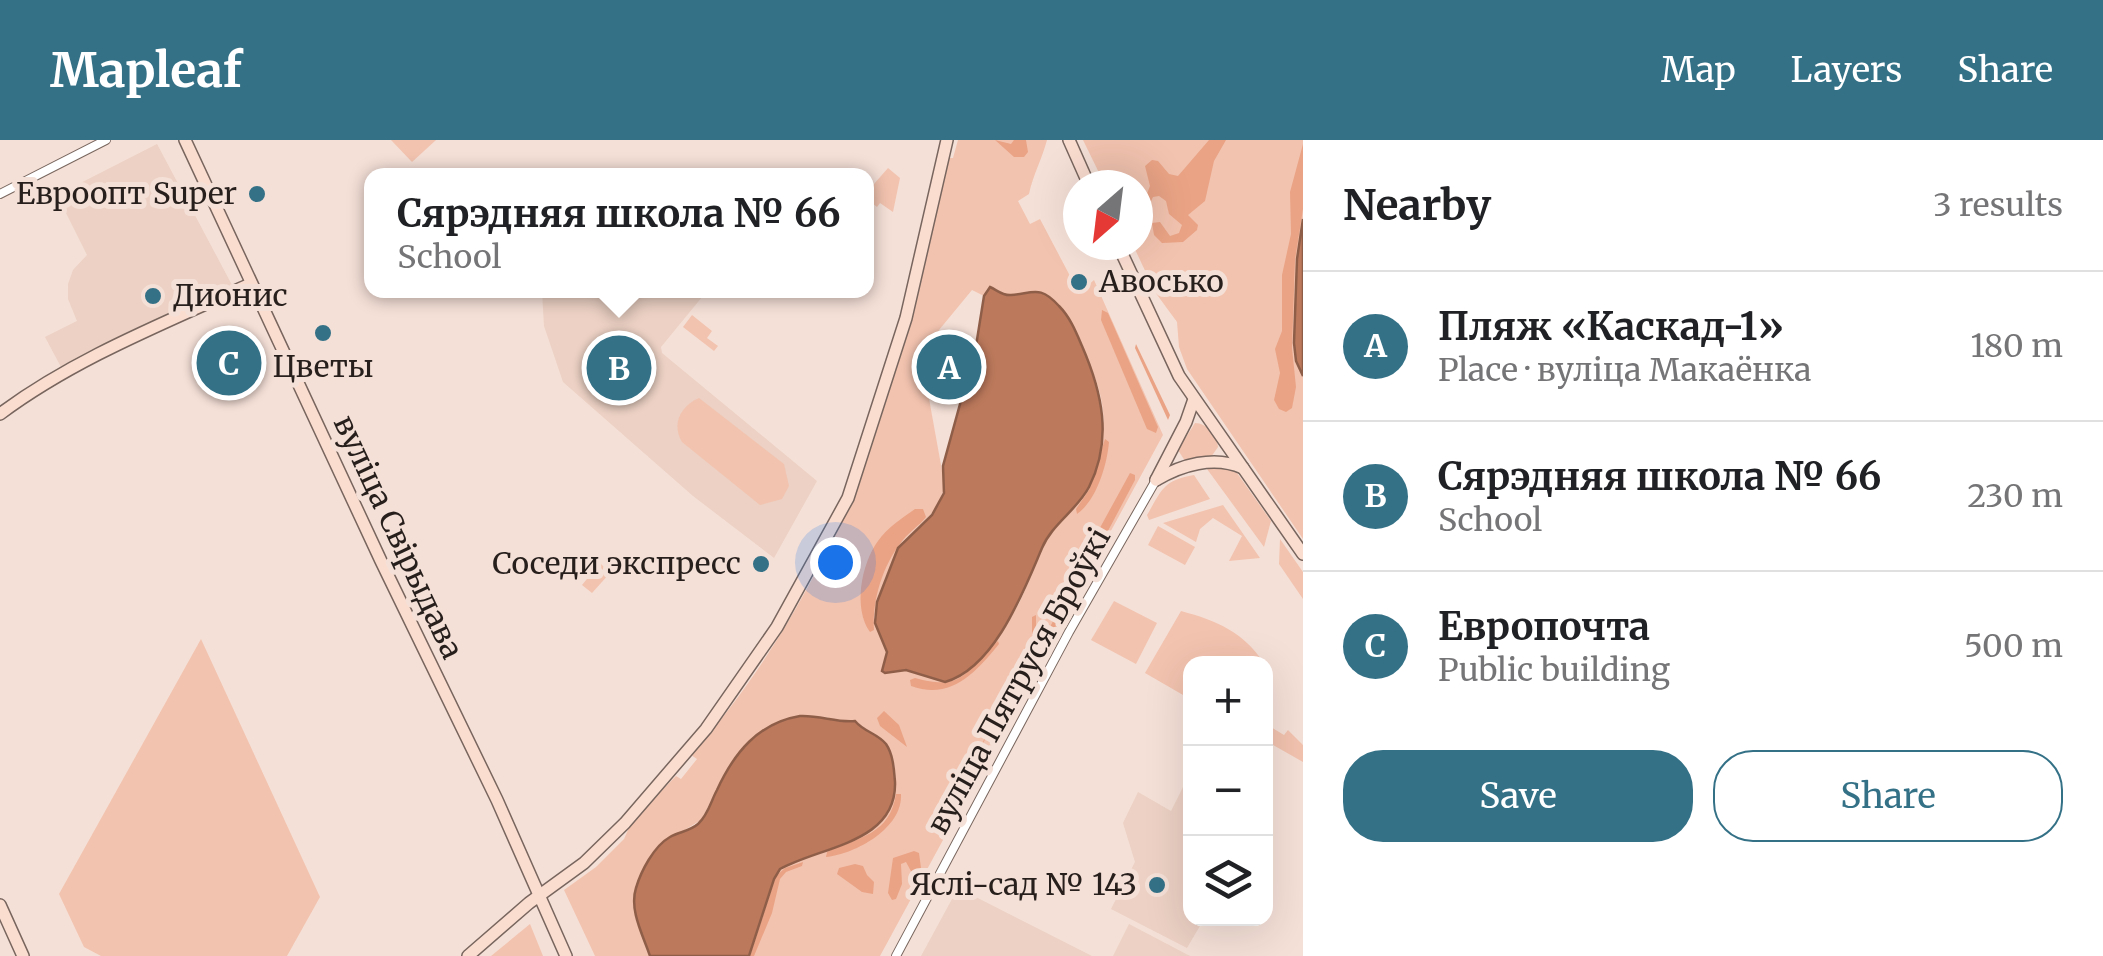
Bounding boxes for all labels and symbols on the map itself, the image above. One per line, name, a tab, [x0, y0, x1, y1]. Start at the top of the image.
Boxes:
north arrow	[1063, 170, 1153, 260]
place label: Евроопт Super	[16, 174, 237, 212]
marker: Евроопт Super	[246, 183, 268, 205]
place label: Авосько	[1098, 262, 1224, 300]
marker: Авосько	[1068, 271, 1090, 293]
place label: Дионис	[173, 276, 288, 314]
marker: Дионис	[142, 285, 164, 307]
marker: Цветы	[312, 322, 334, 344]
pin: C	[196, 326, 262, 400]
pin: B	[586, 330, 652, 406]
pin: A	[916, 330, 982, 404]
place label: Цветы	[272, 347, 374, 385]
street label: вуліца Свірыдава	[326, 409, 472, 664]
street label: вуліца Пятруся Броўкі	[918, 521, 1118, 840]
your location	[810, 537, 861, 588]
place label: Соседи экспресс	[492, 544, 741, 582]
marker: Соседи экспресс	[750, 553, 772, 575]
place label: Яслі-сад № 143	[910, 865, 1137, 903]
marker: Яслі-сад № 143	[1146, 874, 1168, 896]

